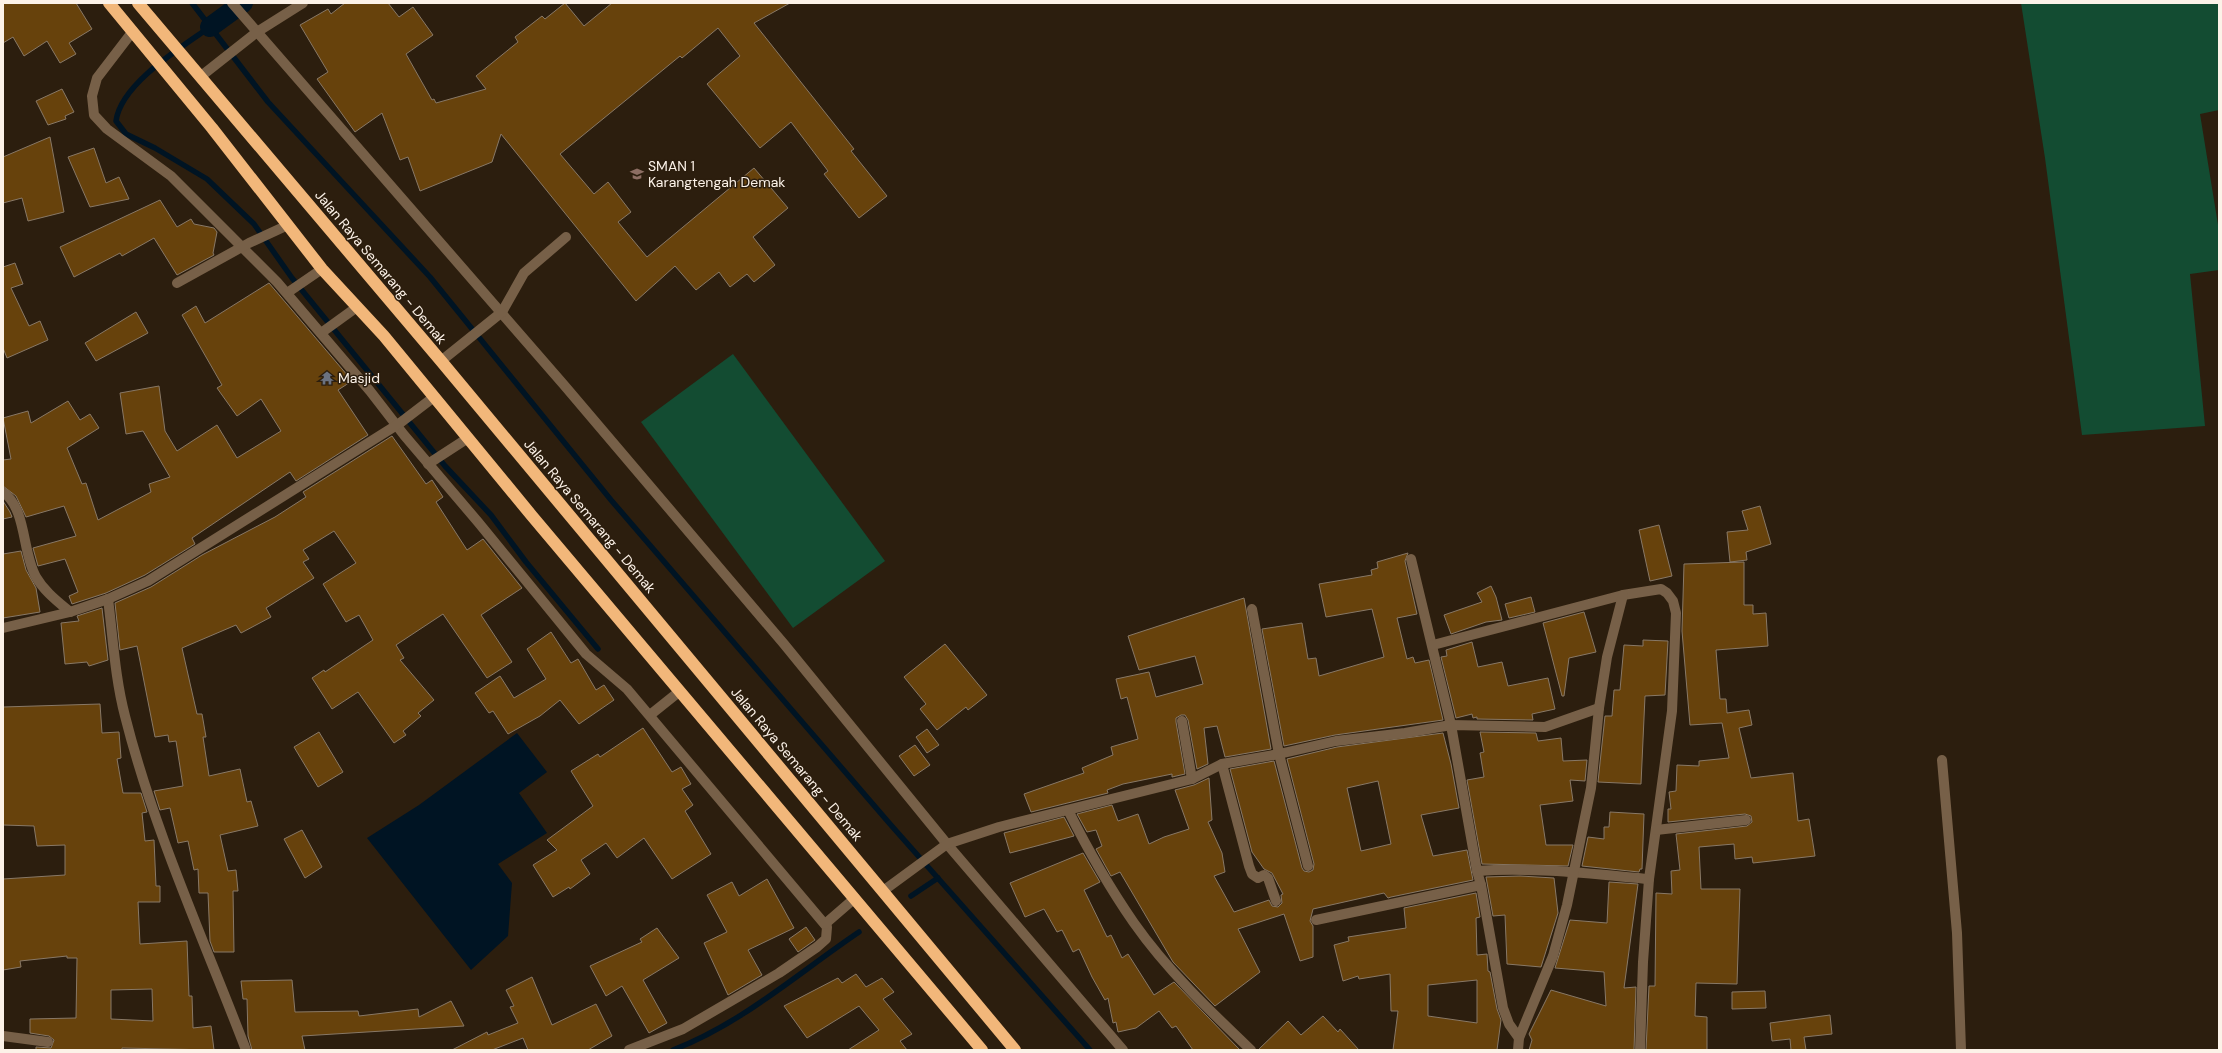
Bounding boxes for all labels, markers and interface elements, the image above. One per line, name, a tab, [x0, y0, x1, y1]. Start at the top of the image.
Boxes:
place label: SMAN 1 Karangtengah Demak	[648, 157, 785, 191]
school or university icon: SMAN 1 Karangtengah Demak	[629, 166, 645, 182]
street label: Jalan Raya Semarang - Demak	[311, 186, 451, 348]
place label: Masjid	[338, 369, 380, 387]
temple icon: Masjid	[319, 370, 335, 386]
street label: Jalan Raya Semarang - Demak	[520, 435, 660, 597]
street label: Jalan Raya Semarang - Demak	[727, 683, 867, 845]

